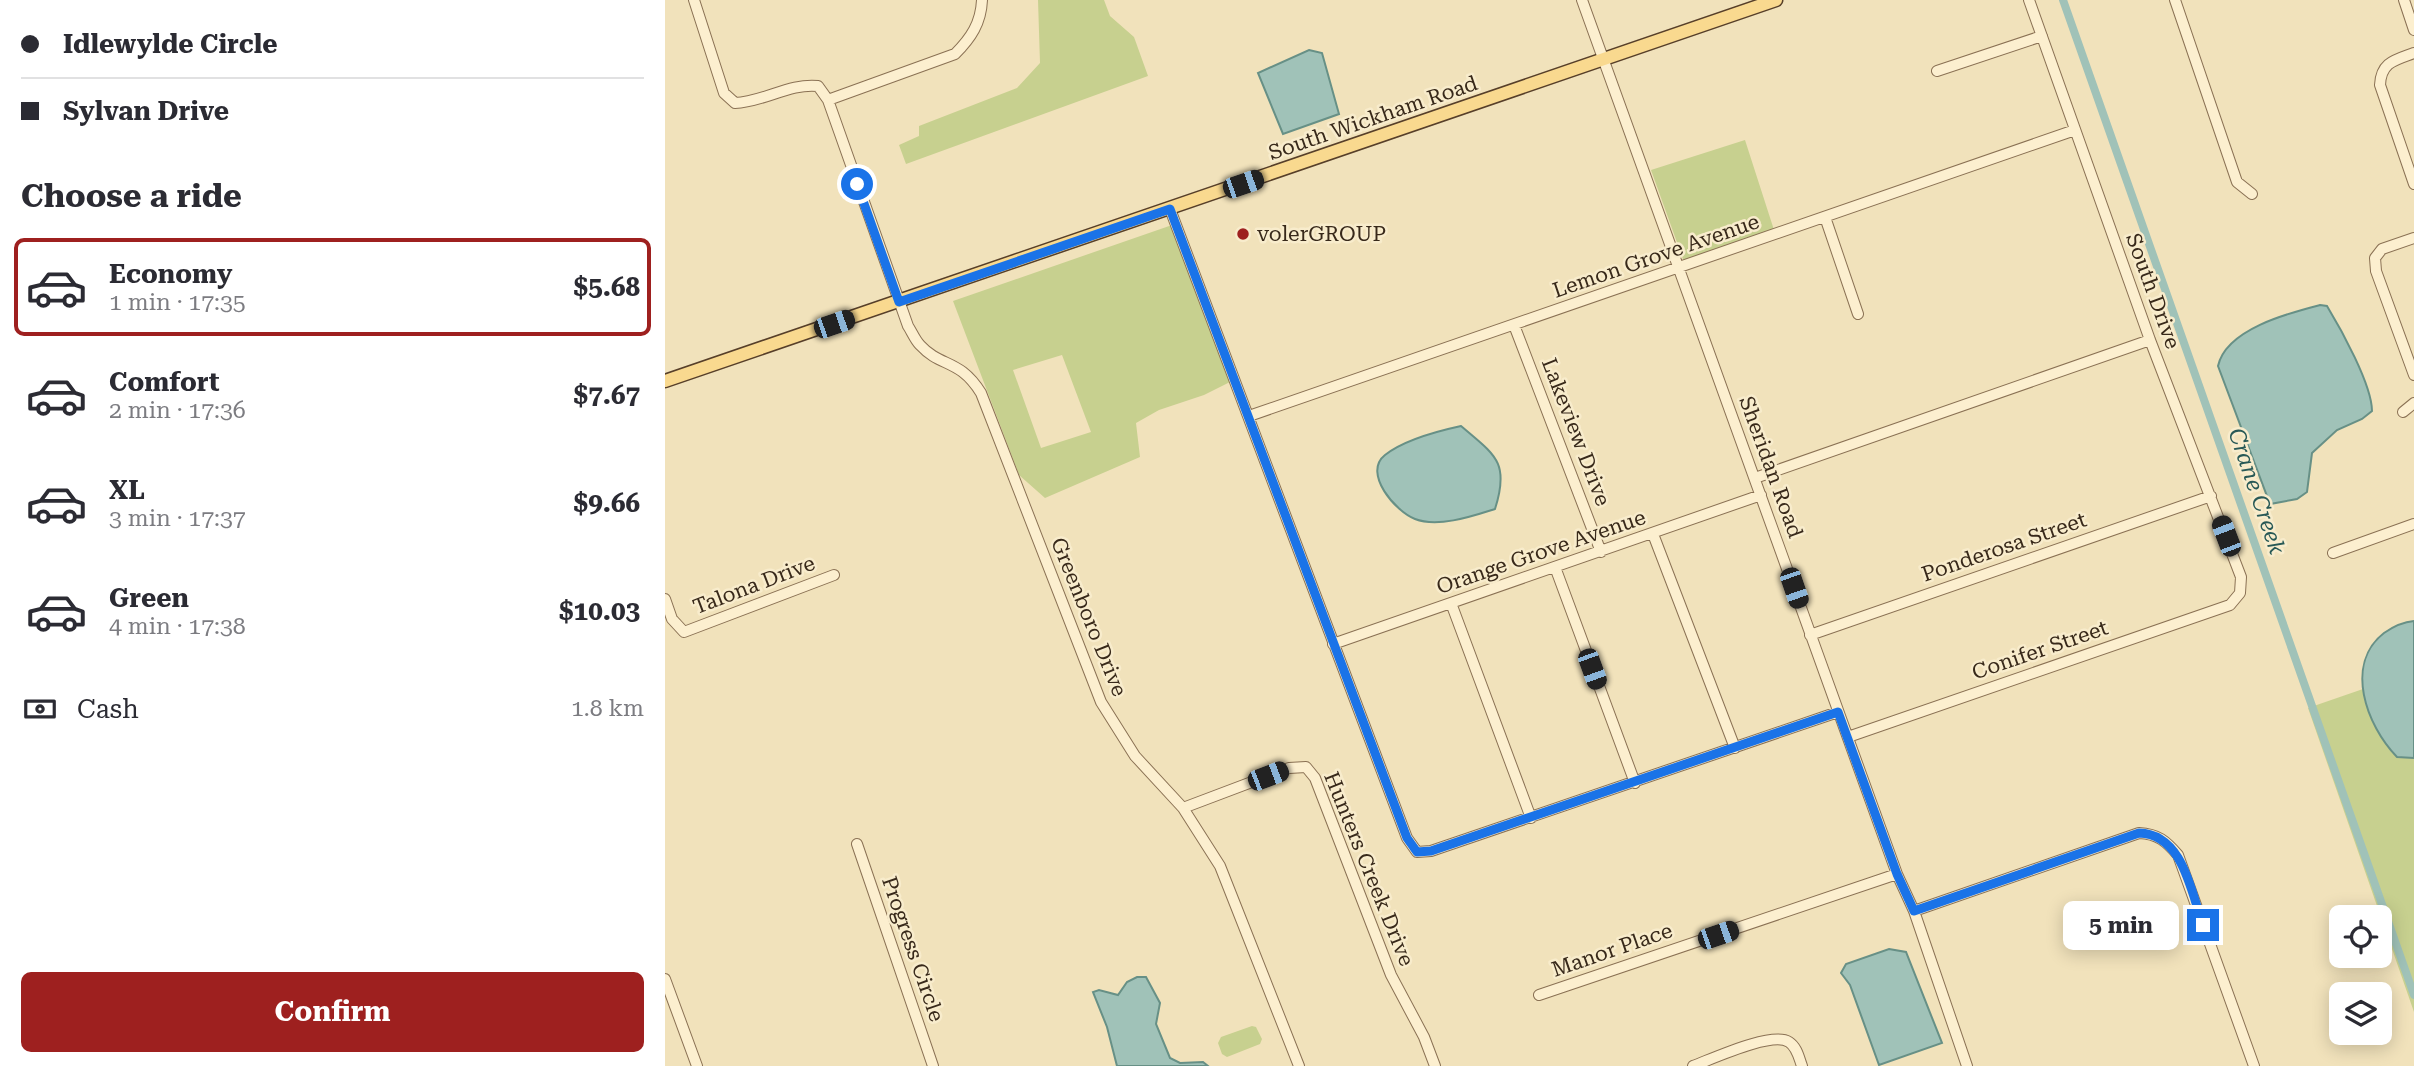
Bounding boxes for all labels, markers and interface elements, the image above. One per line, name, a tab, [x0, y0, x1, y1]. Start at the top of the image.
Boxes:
text: Idlewylde Circle	[63, 29, 277, 59]
street label: South Wickham Road	[1265, 71, 1481, 165]
text: Sylvan Drive	[63, 96, 229, 126]
car	[1220, 167, 1267, 201]
route start	[841, 168, 873, 200]
text: Choose a ride	[21, 177, 242, 215]
street label: Lemon Grove Avenue	[1550, 209, 1762, 303]
place label: volerGROUP	[1257, 222, 1386, 246]
marker: volerGROUP	[1235, 226, 1251, 242]
street label: South Drive	[2121, 230, 2185, 352]
icon: car	[25, 256, 88, 319]
text: Economy	[109, 259, 232, 289]
text: $5.68	[574, 272, 640, 302]
text: 1 min · 17:35	[109, 289, 246, 316]
car	[811, 307, 858, 341]
street label: Lakeview Drive	[1537, 355, 1615, 509]
icon: car	[25, 364, 88, 427]
text: Comfort	[109, 367, 219, 397]
text: $7.67	[574, 380, 640, 410]
street label: Sheridan Road	[1734, 393, 1808, 542]
text: 2 min · 17:36	[109, 397, 246, 424]
water label: Crane Creek	[2222, 425, 2291, 558]
icon: car	[25, 472, 88, 535]
text: XL	[109, 475, 145, 505]
text: $9.66	[574, 488, 640, 518]
text: 3 min · 17:37	[109, 505, 246, 532]
street label: Orange Grove Avenue	[1433, 505, 1649, 599]
street label: Ponderosa Street	[1919, 508, 2090, 586]
car	[2209, 513, 2244, 559]
street label: Greenboro Drive	[1046, 534, 1132, 700]
street label: Talona Drive	[690, 551, 818, 619]
car	[1778, 565, 1811, 611]
icon: car	[25, 580, 88, 643]
text: Green	[109, 583, 189, 613]
text: $10.03	[559, 596, 640, 626]
text: 4 min · 17:38	[109, 613, 246, 640]
street label: Conifer Street	[1969, 615, 2111, 684]
car	[1575, 646, 1610, 692]
icon: cash	[21, 690, 59, 728]
text: Cash	[77, 694, 139, 724]
text: 1.8 km	[571, 695, 644, 722]
car	[1245, 759, 1292, 793]
street label: Hunters Creek Drive	[1319, 768, 1419, 970]
street label: Progress Circle	[877, 873, 949, 1025]
callout: 5 min	[2063, 900, 2179, 950]
map controls	[2329, 905, 2392, 1045]
button: locate	[2329, 905, 2392, 968]
route end	[2187, 909, 2219, 941]
text: 5 min	[2089, 912, 2153, 939]
street label: Manor Place	[1549, 918, 1675, 982]
car	[1695, 918, 1742, 952]
button: Confirm	[21, 972, 644, 1052]
button: layers	[2329, 982, 2392, 1045]

